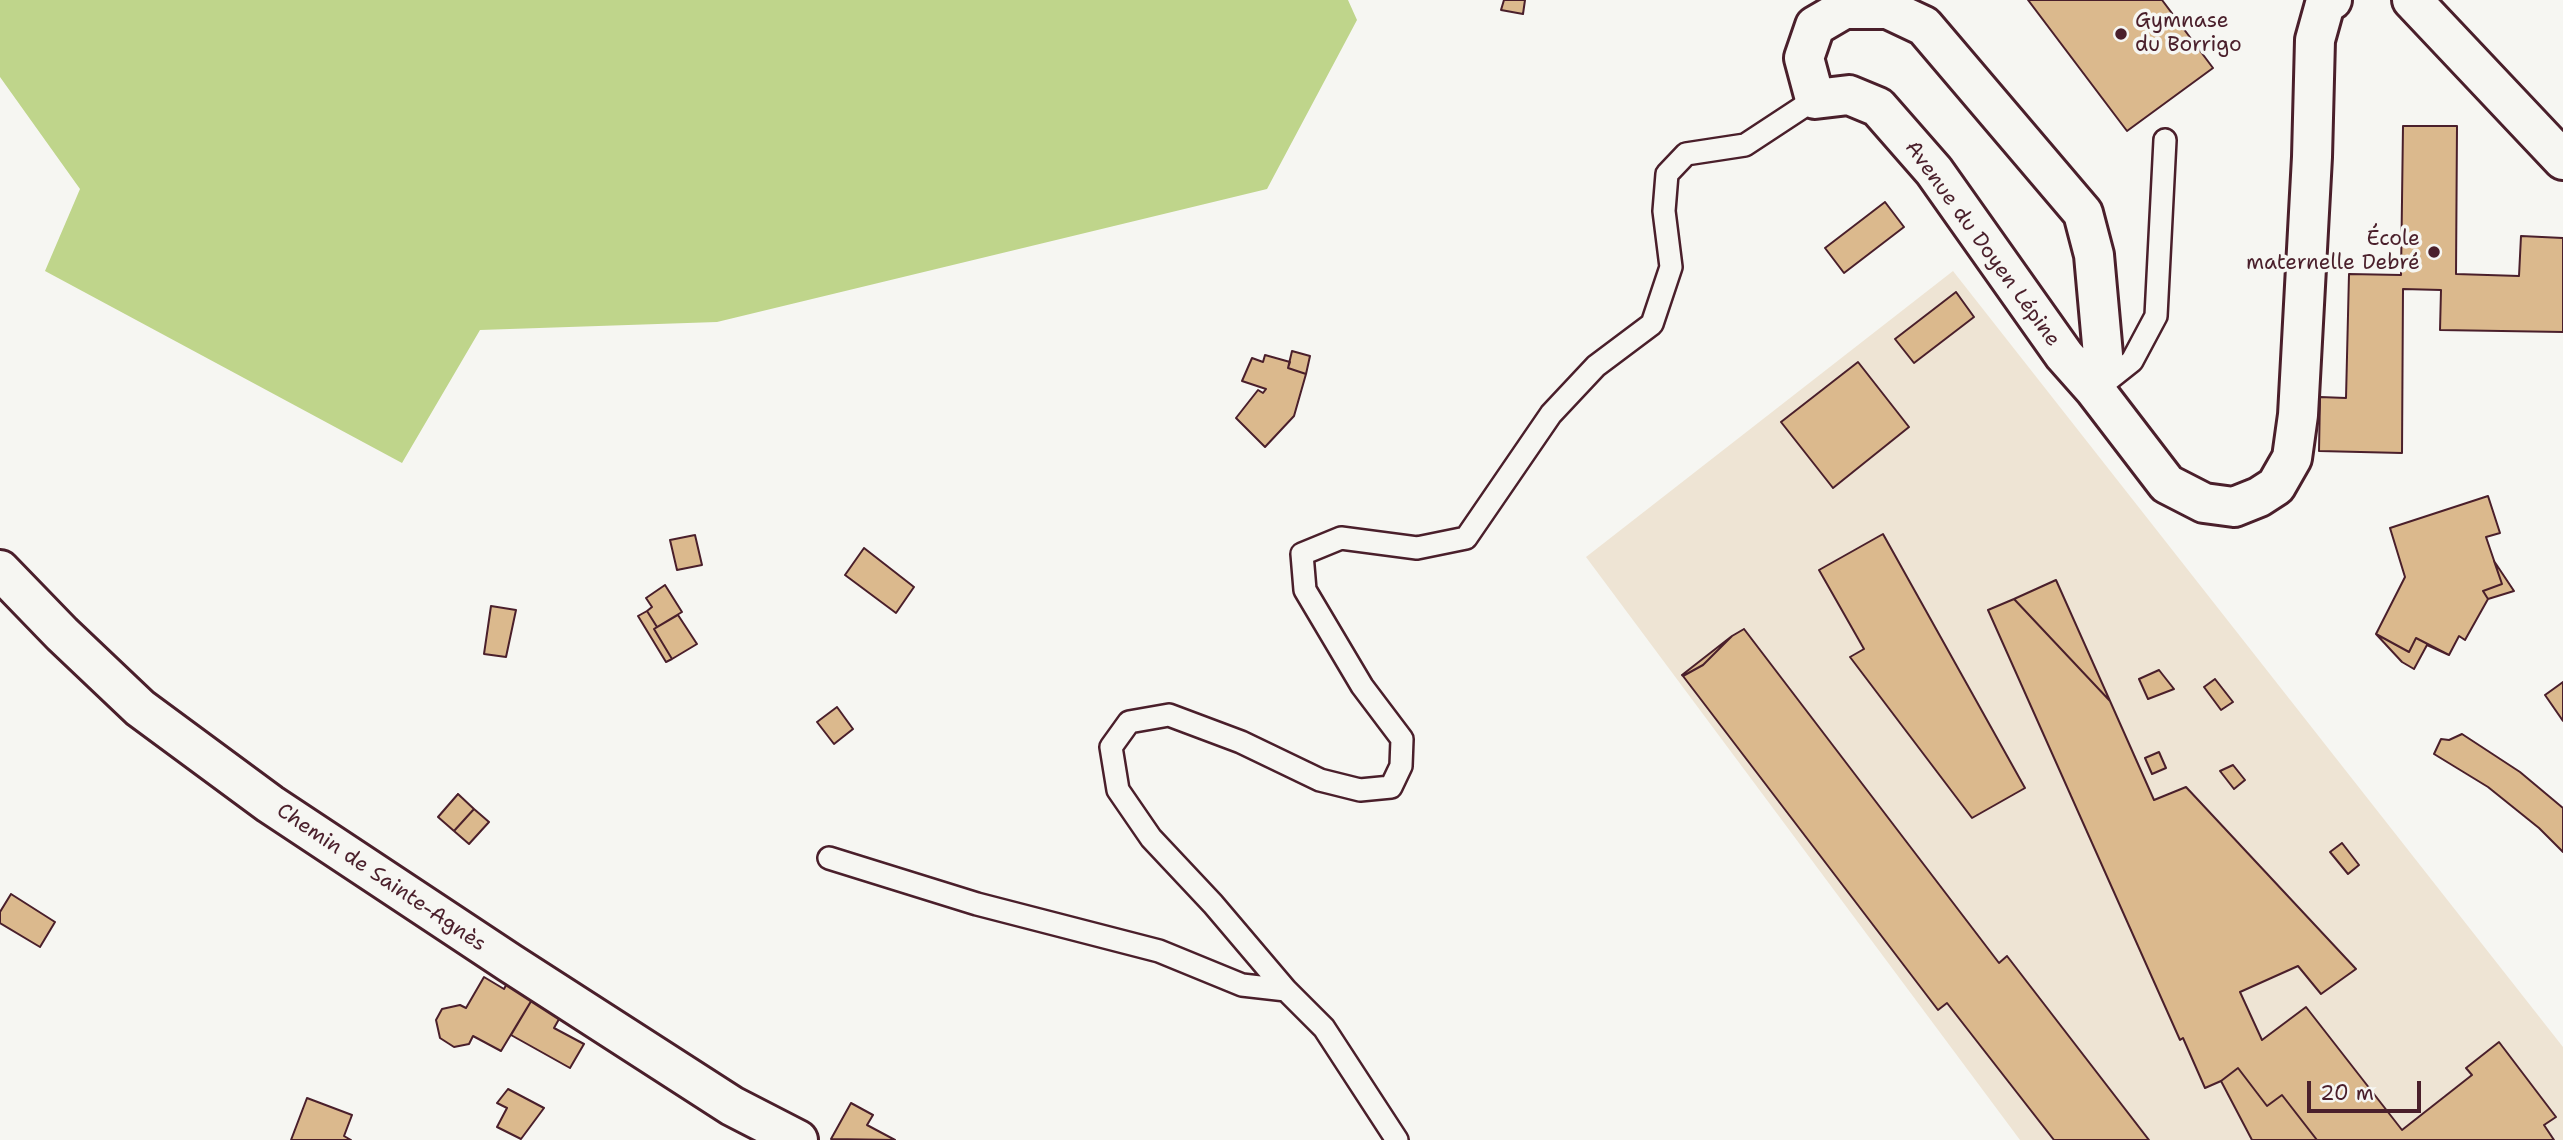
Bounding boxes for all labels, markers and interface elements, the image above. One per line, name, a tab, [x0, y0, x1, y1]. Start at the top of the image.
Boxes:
place label: Gymnase du Borrigo	[2135, 9, 2242, 59]
marker: Gymnase du Borrigo	[2113, 26, 2129, 42]
street label: Avenue du Doyen Lépine	[1899, 136, 2065, 352]
place label: École maternelle Debré	[2246, 227, 2420, 277]
marker: École maternelle Debré	[2426, 244, 2442, 260]
street label: Chemin de Sainte-Agnès	[271, 798, 491, 958]
scale bar	[2311, 1066, 2425, 1110]
text: 20 m	[2320, 1079, 2374, 1107]

